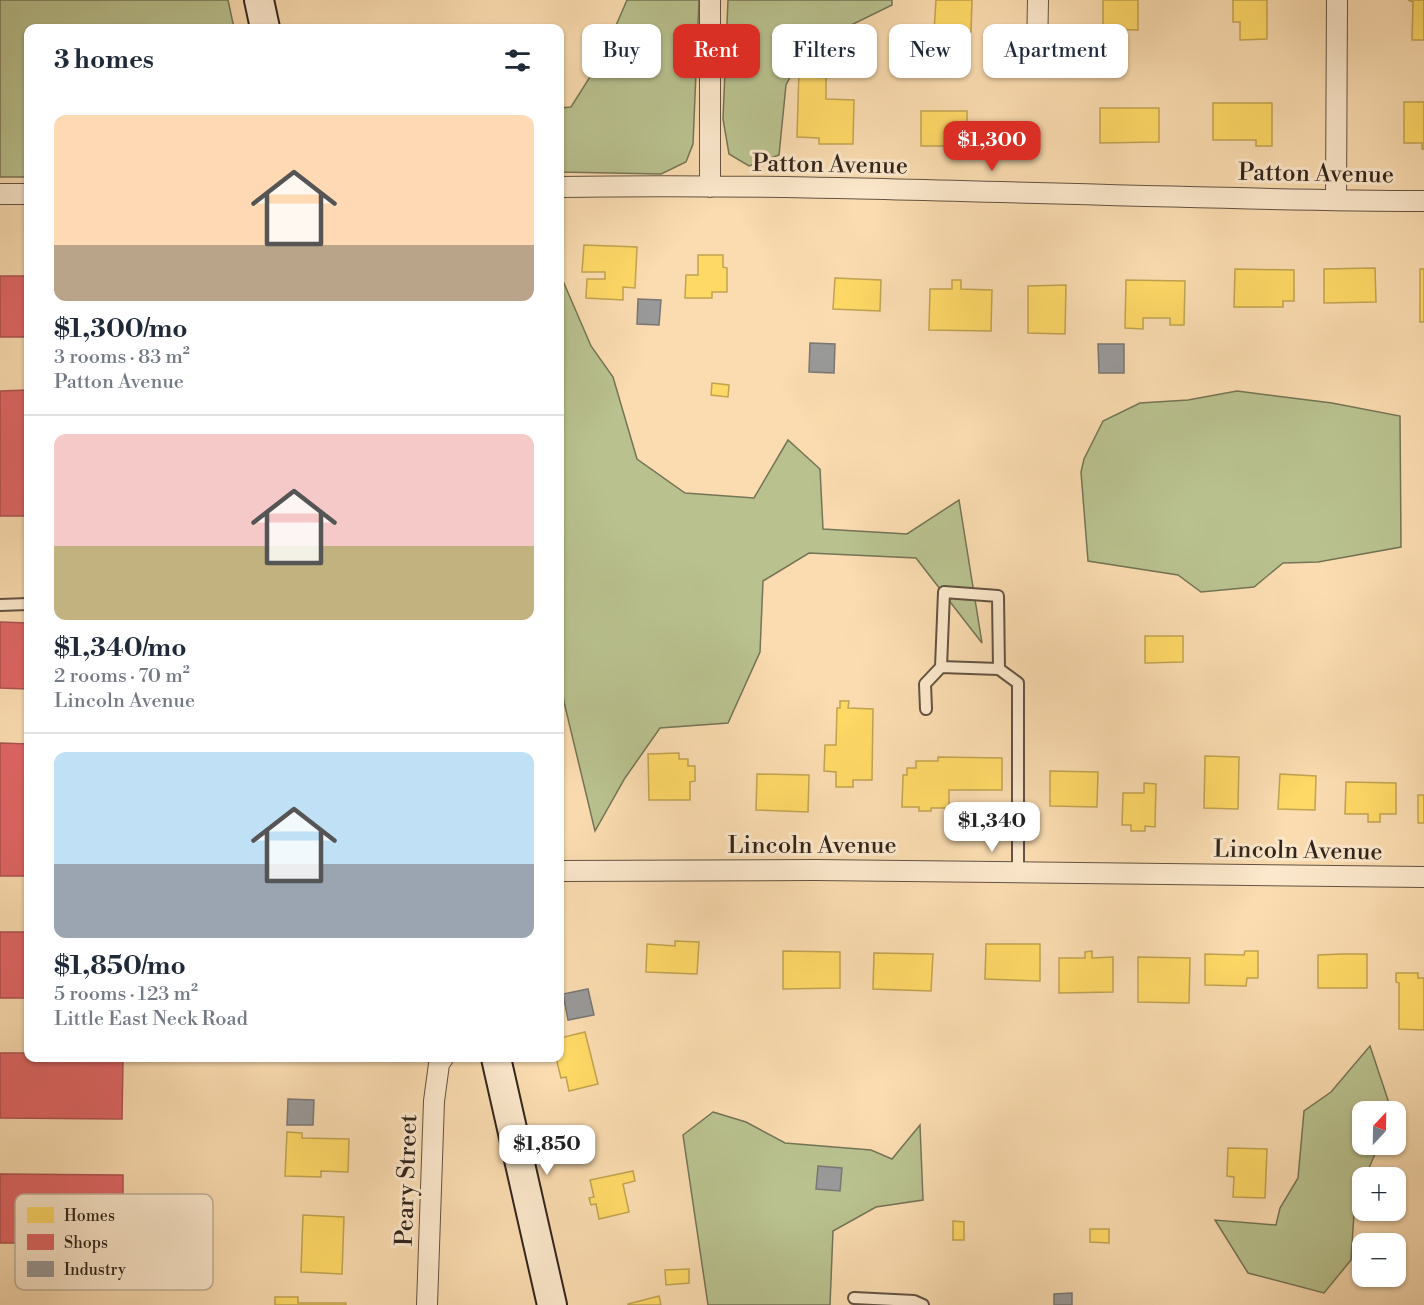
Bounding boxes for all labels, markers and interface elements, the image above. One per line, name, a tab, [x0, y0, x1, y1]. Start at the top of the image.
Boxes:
chip: Buy	[582, 24, 661, 78]
chip: Rent	[673, 24, 760, 78]
chip: Filters	[772, 24, 877, 78]
chip: New	[889, 24, 971, 78]
chip: Apartment	[983, 24, 1128, 78]
text: 3 homes	[54, 44, 154, 76]
icon: filters	[501, 44, 534, 77]
pin: $1,300	[943, 121, 1041, 172]
text: $1,300	[958, 128, 1027, 153]
street label: Patton Avenue	[752, 149, 908, 181]
icon: home	[240, 154, 348, 262]
street label: Patton Avenue	[1238, 158, 1394, 190]
text: $1,300/mo	[54, 313, 188, 345]
text: 3 rooms · 83 m²	[54, 345, 190, 370]
text: Patton Avenue	[54, 370, 184, 395]
icon: home	[240, 473, 348, 581]
text: $1,340/mo	[54, 632, 187, 664]
text: 2 rooms · 70 m²	[54, 664, 190, 689]
text: Lincoln Avenue	[54, 689, 195, 714]
icon: home	[240, 791, 348, 899]
pin: $1,340	[943, 802, 1041, 853]
text: $1,340	[958, 809, 1026, 834]
street label: Lincoln Avenue	[727, 831, 897, 861]
street label: Lincoln Avenue	[1213, 835, 1383, 867]
text: $1,850/mo	[54, 950, 186, 982]
text: 5 rooms · 123 m²	[54, 982, 198, 1007]
text: Little East Neck Road	[54, 1007, 248, 1032]
north arrow	[1352, 1101, 1406, 1155]
map controls	[1352, 1101, 1406, 1287]
street label: Peary Street	[390, 1113, 424, 1247]
pin: $1,850	[498, 1125, 596, 1176]
text: $1,850	[513, 1132, 581, 1157]
button: +	[1352, 1167, 1406, 1221]
legend	[15, 1194, 213, 1290]
text: Homes	[64, 1206, 115, 1226]
text: Shops	[64, 1233, 108, 1253]
button: −	[1352, 1233, 1406, 1287]
text: Industry	[64, 1260, 126, 1280]

